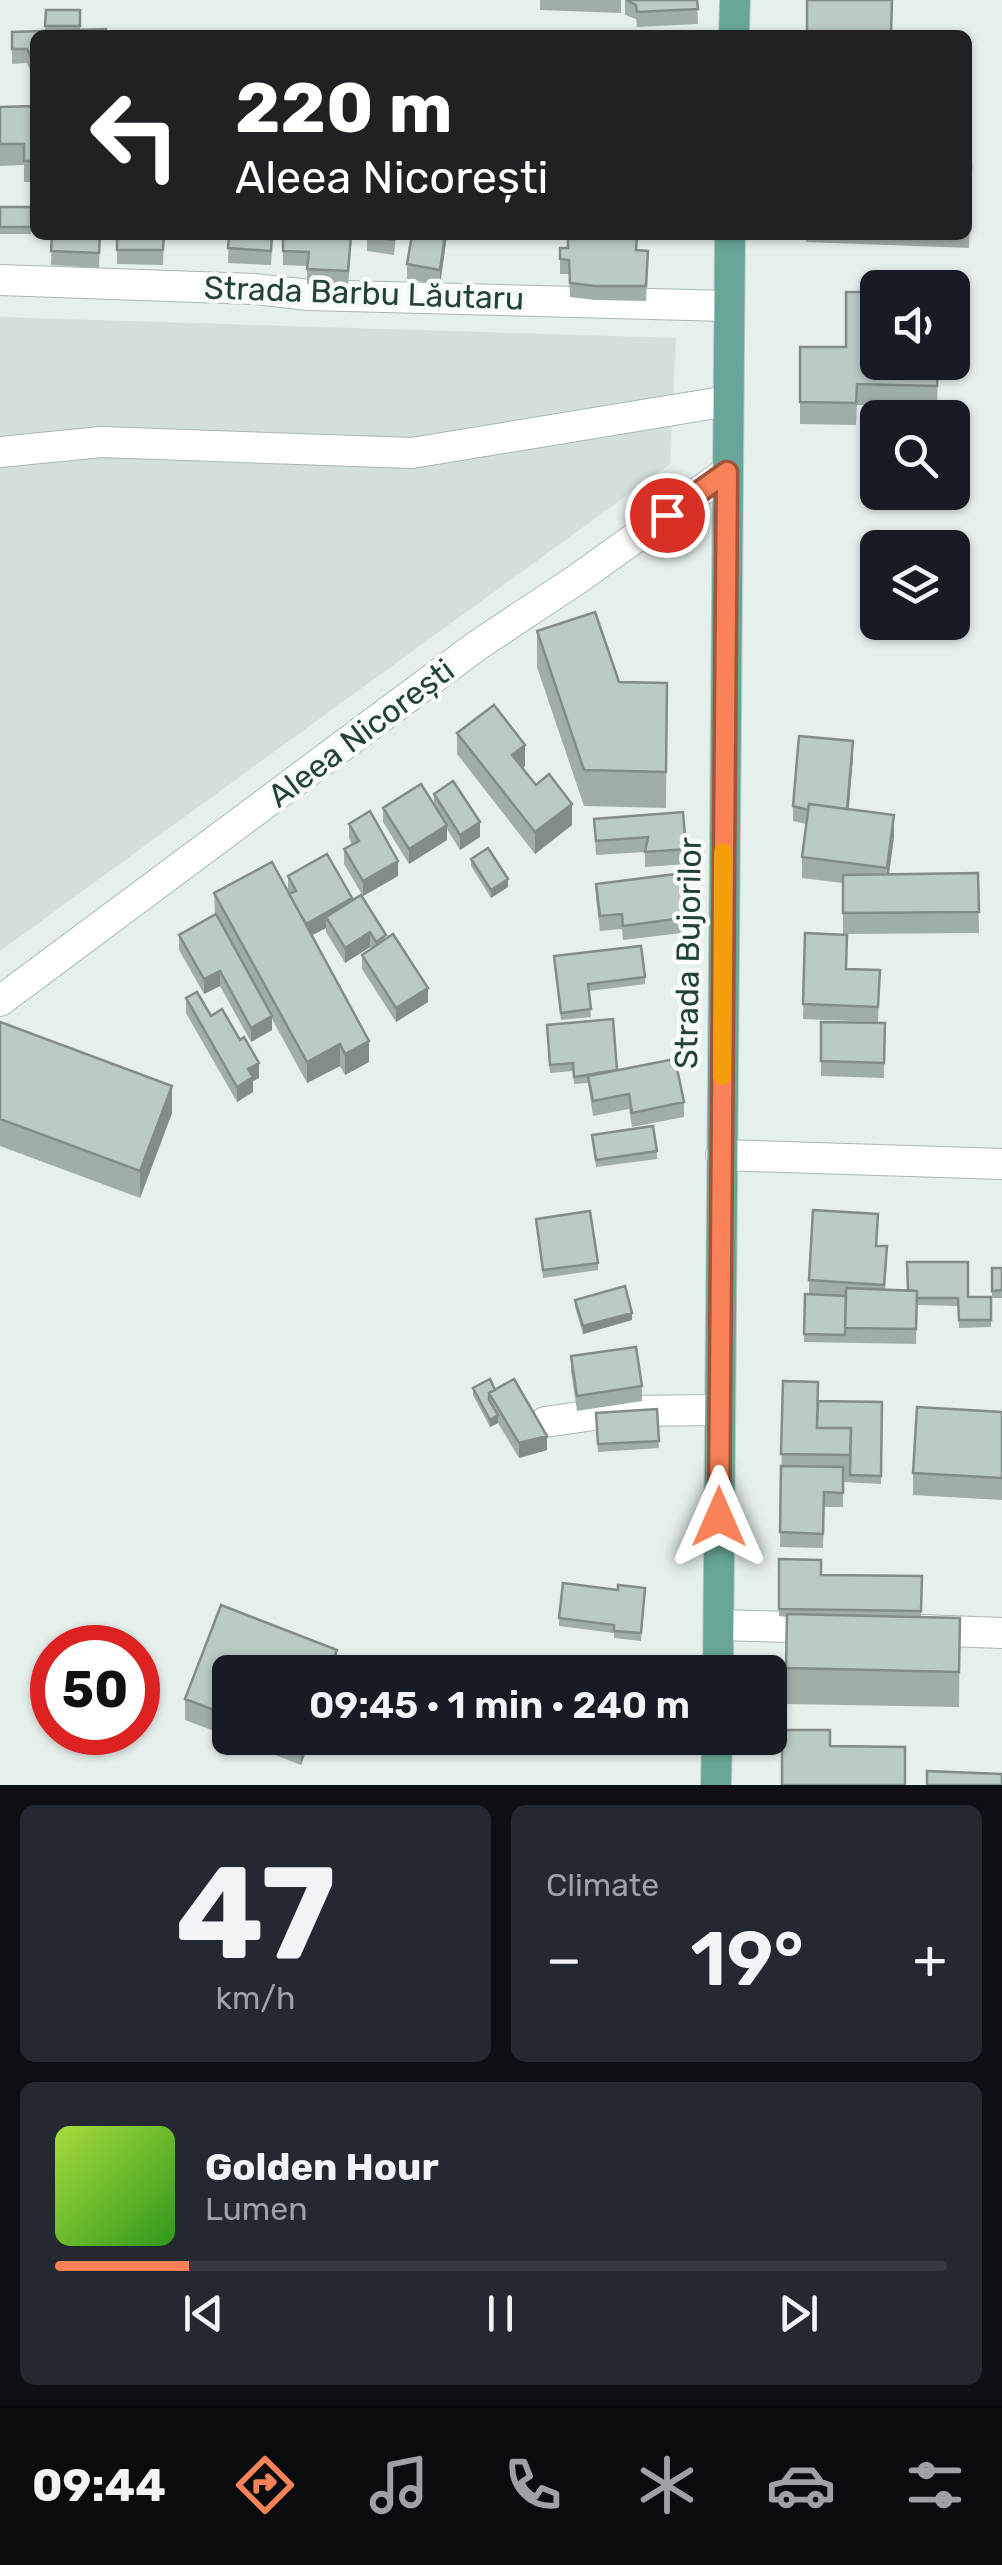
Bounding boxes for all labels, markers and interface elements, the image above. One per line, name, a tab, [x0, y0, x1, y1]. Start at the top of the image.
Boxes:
text: 220 m	[235, 67, 453, 150]
icon: left	[70, 70, 200, 200]
text: Aleea Nicorești	[235, 151, 548, 204]
street label: Strada Barbu Lăutaru	[203, 268, 525, 318]
map controls	[860, 270, 970, 640]
button: sound	[860, 270, 970, 380]
button: search	[860, 400, 970, 510]
pin	[625, 473, 710, 558]
icon: arrive	[640, 488, 695, 543]
button: layers	[860, 530, 970, 640]
street label: Aleea Nicorești	[261, 651, 461, 815]
street label: Strada Bujorilor	[667, 837, 709, 1069]
position arrow	[667, 1465, 771, 1569]
speed limit sign: 50	[30, 1625, 160, 1755]
text: 09:45 · 1 min · 240 m	[309, 1682, 690, 1728]
text: 47	[175, 1836, 336, 1991]
text: Climate	[546, 1866, 659, 1904]
text: 19°	[691, 1915, 804, 2004]
text: −	[546, 1927, 582, 1992]
text: +	[913, 1927, 947, 1992]
text: km/h	[216, 1979, 295, 2017]
text: Golden Hour	[205, 2144, 439, 2190]
text: Lumen	[205, 2190, 308, 2228]
icon: previous	[176, 2286, 231, 2341]
icon: pause	[473, 2286, 528, 2341]
icon: next	[771, 2286, 826, 2341]
icon: directions	[230, 2450, 300, 2520]
icon: music	[364, 2450, 434, 2520]
icon: phone	[498, 2450, 568, 2520]
icon: climate	[632, 2450, 702, 2520]
icon: car	[766, 2450, 836, 2520]
icon: filters	[900, 2450, 970, 2520]
text: 09:44	[32, 2459, 166, 2512]

